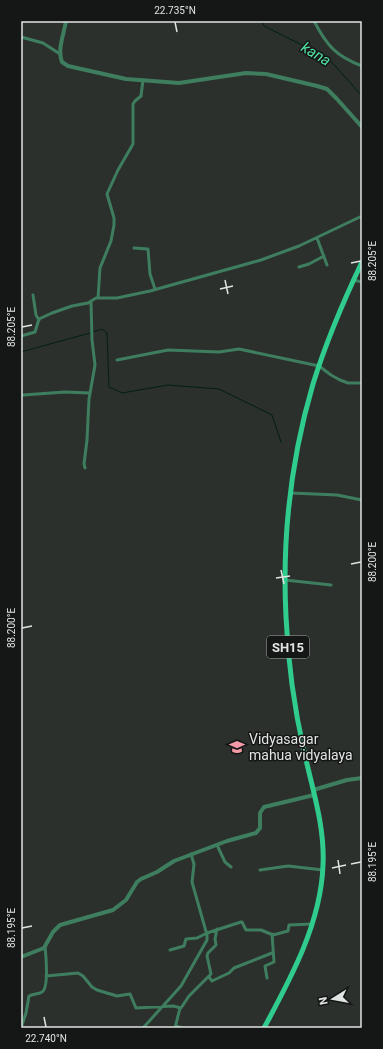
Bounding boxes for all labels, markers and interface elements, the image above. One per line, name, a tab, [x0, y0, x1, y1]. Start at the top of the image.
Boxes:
text: 22.735°N	[154, 5, 196, 16]
water label: kana	[298, 38, 334, 70]
text: 88.205°E	[367, 241, 378, 281]
text: 88.205°E	[6, 307, 17, 347]
text: 88.200°E	[367, 542, 378, 582]
text: 88.200°E	[6, 608, 17, 648]
road number: SH15	[267, 636, 309, 658]
place label: Vidyasagar mahua vidyalaya	[249, 731, 353, 763]
school or university icon: Vidyasagar mahua vidyalaya	[228, 738, 246, 756]
text: 88.195°E	[367, 842, 378, 882]
text: 88.195°E	[6, 908, 17, 948]
north arrow	[313, 979, 353, 1019]
text: N	[317, 996, 331, 1006]
text: 22.740°N	[25, 1033, 67, 1044]

